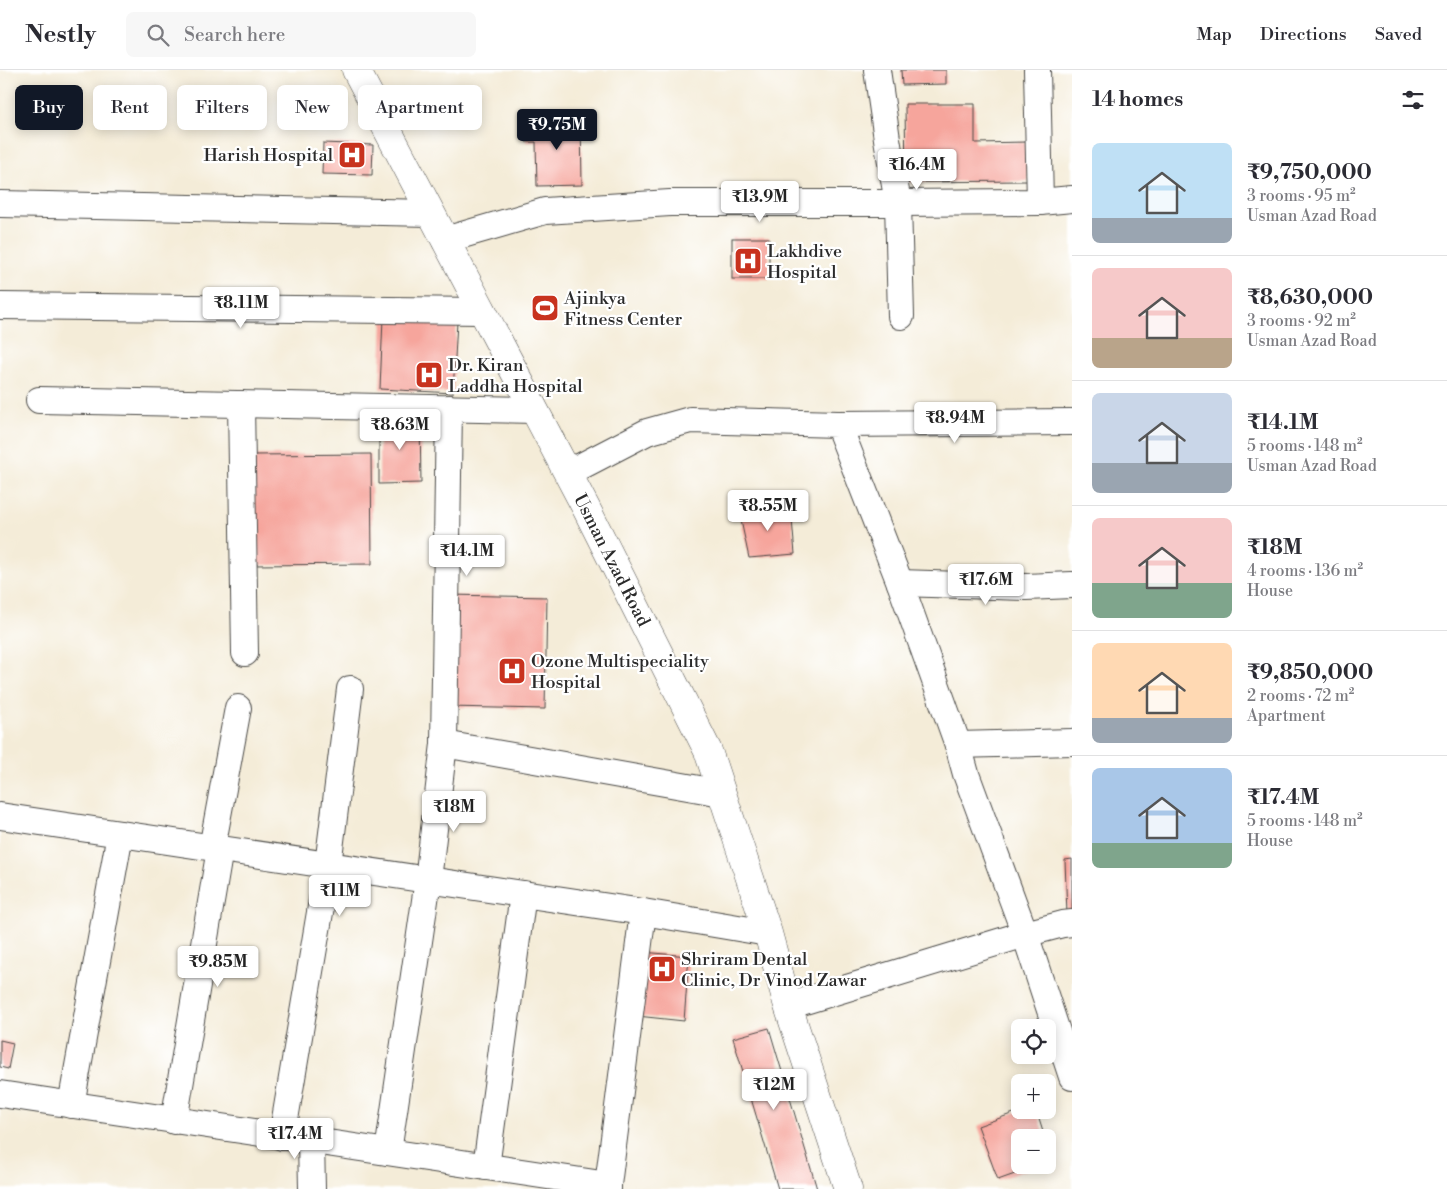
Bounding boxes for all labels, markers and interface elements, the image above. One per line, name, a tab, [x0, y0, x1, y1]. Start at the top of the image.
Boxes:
search box	[126, 12, 476, 57]
text: Nestly	[25, 20, 96, 50]
icon: search	[144, 21, 172, 49]
text: Search here	[184, 23, 285, 47]
text: Map	[1196, 23, 1232, 46]
text: Directions	[1260, 23, 1347, 46]
text: Saved	[1375, 23, 1422, 46]
chip: Buy	[15, 85, 83, 130]
chip: Rent	[93, 85, 167, 130]
chip: Filters	[177, 85, 267, 130]
chip: New	[277, 85, 348, 130]
chip: Apartment	[358, 85, 482, 130]
icon: filters	[1399, 86, 1427, 114]
text: 14 homes	[1092, 87, 1183, 113]
pin: ₹9.75M	[516, 108, 598, 151]
text: ₹9.75M	[528, 115, 586, 135]
hospital icon: Harish Hospital	[337, 140, 367, 170]
place label: Harish Hospital	[203, 144, 334, 167]
pin: ₹16.4M	[876, 148, 958, 191]
text: ₹16.4M	[889, 155, 945, 175]
text: ₹9,750,000	[1247, 160, 1372, 186]
icon: home	[1132, 163, 1192, 223]
pin: ₹13.9M	[719, 180, 801, 223]
text: 3 rooms · 95 m²	[1247, 186, 1356, 206]
text: ₹13.9M	[732, 187, 788, 207]
text: Usman Azad Road	[1247, 206, 1377, 226]
place label: Lakhdive Hospital	[767, 240, 842, 284]
hospital icon: Lakhdive Hospital	[733, 246, 763, 276]
text: ₹8,630,000	[1247, 285, 1373, 311]
pin: ₹8.11M	[200, 286, 282, 329]
place label: Ajinkya Fitness Center	[563, 287, 683, 331]
icon: home	[1132, 288, 1192, 348]
text: ₹8.11M	[213, 293, 269, 313]
sports icon: Ajinkya Fitness Center	[530, 293, 560, 323]
text: 3 rooms · 92 m²	[1247, 311, 1356, 331]
text: Usman Azad Road	[1247, 331, 1377, 351]
place label: Dr. Kiran Laddha Hospital	[448, 354, 583, 398]
hospital icon: Dr. Kiran Laddha Hospital	[414, 360, 444, 390]
pin: ₹8.94M	[914, 402, 996, 444]
pin: ₹8.63M	[359, 408, 441, 451]
text: ₹8.94M	[925, 408, 985, 428]
text: ₹14.1M	[1247, 410, 1318, 436]
icon: home	[1132, 413, 1192, 473]
text: ₹8.63M	[371, 415, 429, 435]
text: 5 rooms · 148 m²	[1247, 436, 1363, 456]
text: Usman Azad Road	[1247, 456, 1377, 476]
street label: Usman Azad Road	[568, 490, 655, 631]
pin: ₹8.55M	[727, 490, 809, 532]
text: ₹8.55M	[739, 496, 797, 516]
pin: ₹14.1M	[426, 534, 508, 577]
text: ₹18M	[1247, 535, 1302, 561]
icon: home	[1132, 538, 1192, 598]
text: ₹14.1M	[440, 541, 494, 561]
text: 4 rooms · 136 m²	[1247, 561, 1363, 581]
pin: ₹17.6M	[945, 564, 1027, 606]
text: ₹17.6M	[959, 570, 1013, 590]
text: House	[1247, 581, 1293, 601]
place label: Ozone Multispeciality Hospital	[531, 650, 709, 694]
hospital icon: Ozone Multispeciality Hospital	[497, 656, 527, 686]
text: ₹9,850,000	[1247, 660, 1373, 686]
icon: home	[1132, 663, 1192, 723]
text: 2 rooms · 72 m²	[1247, 686, 1354, 706]
text: Apartment	[1247, 706, 1326, 726]
text: ₹17.4M	[1247, 785, 1319, 811]
icon: home	[1132, 788, 1192, 848]
pin: ₹18M	[424, 790, 484, 833]
text: ₹18M	[433, 797, 475, 817]
text: 5 rooms · 148 m²	[1247, 811, 1363, 831]
text: House	[1247, 831, 1293, 851]
pin: ₹11M	[310, 874, 370, 917]
text: ₹11M	[320, 881, 360, 901]
pin: ₹9.85M	[177, 946, 259, 988]
place label: Shriram Dental Clinic, Dr Vinod Zawar	[681, 948, 867, 992]
text: ₹9.85M	[188, 952, 248, 972]
hospital icon: Shriram Dental Clinic, Dr Vinod Zawar	[647, 954, 677, 984]
map controls	[1011, 1019, 1056, 1174]
button: locate	[1011, 1019, 1056, 1064]
pin: ₹12M	[744, 1068, 804, 1111]
button: +	[1011, 1074, 1056, 1119]
text: ₹12M	[753, 1075, 795, 1095]
pin: ₹17.4M	[254, 1118, 336, 1160]
text: ₹17.4M	[267, 1124, 323, 1144]
button: −	[1011, 1129, 1056, 1174]

